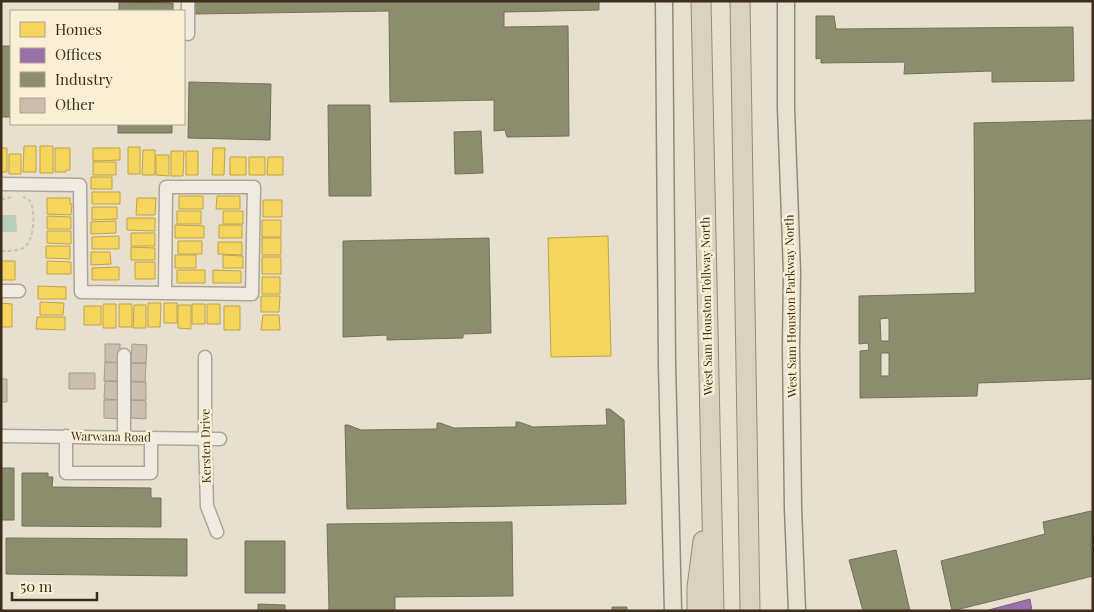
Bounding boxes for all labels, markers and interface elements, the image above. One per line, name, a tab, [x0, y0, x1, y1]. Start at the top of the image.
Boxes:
legend	[10, 10, 185, 125]
text: Homes	[55, 19, 102, 39]
text: Offices	[55, 44, 102, 64]
text: Industry	[55, 69, 113, 89]
text: Other	[55, 94, 95, 114]
street label: West Sam Houston Parkway North	[780, 214, 800, 399]
street label: West Sam Houston Tollway North	[696, 217, 716, 396]
street label: Kersten Drive	[196, 409, 214, 483]
street label: Warwana Road	[70, 427, 151, 445]
scale bar	[12, 570, 98, 602]
text: 50 m	[20, 576, 53, 596]

